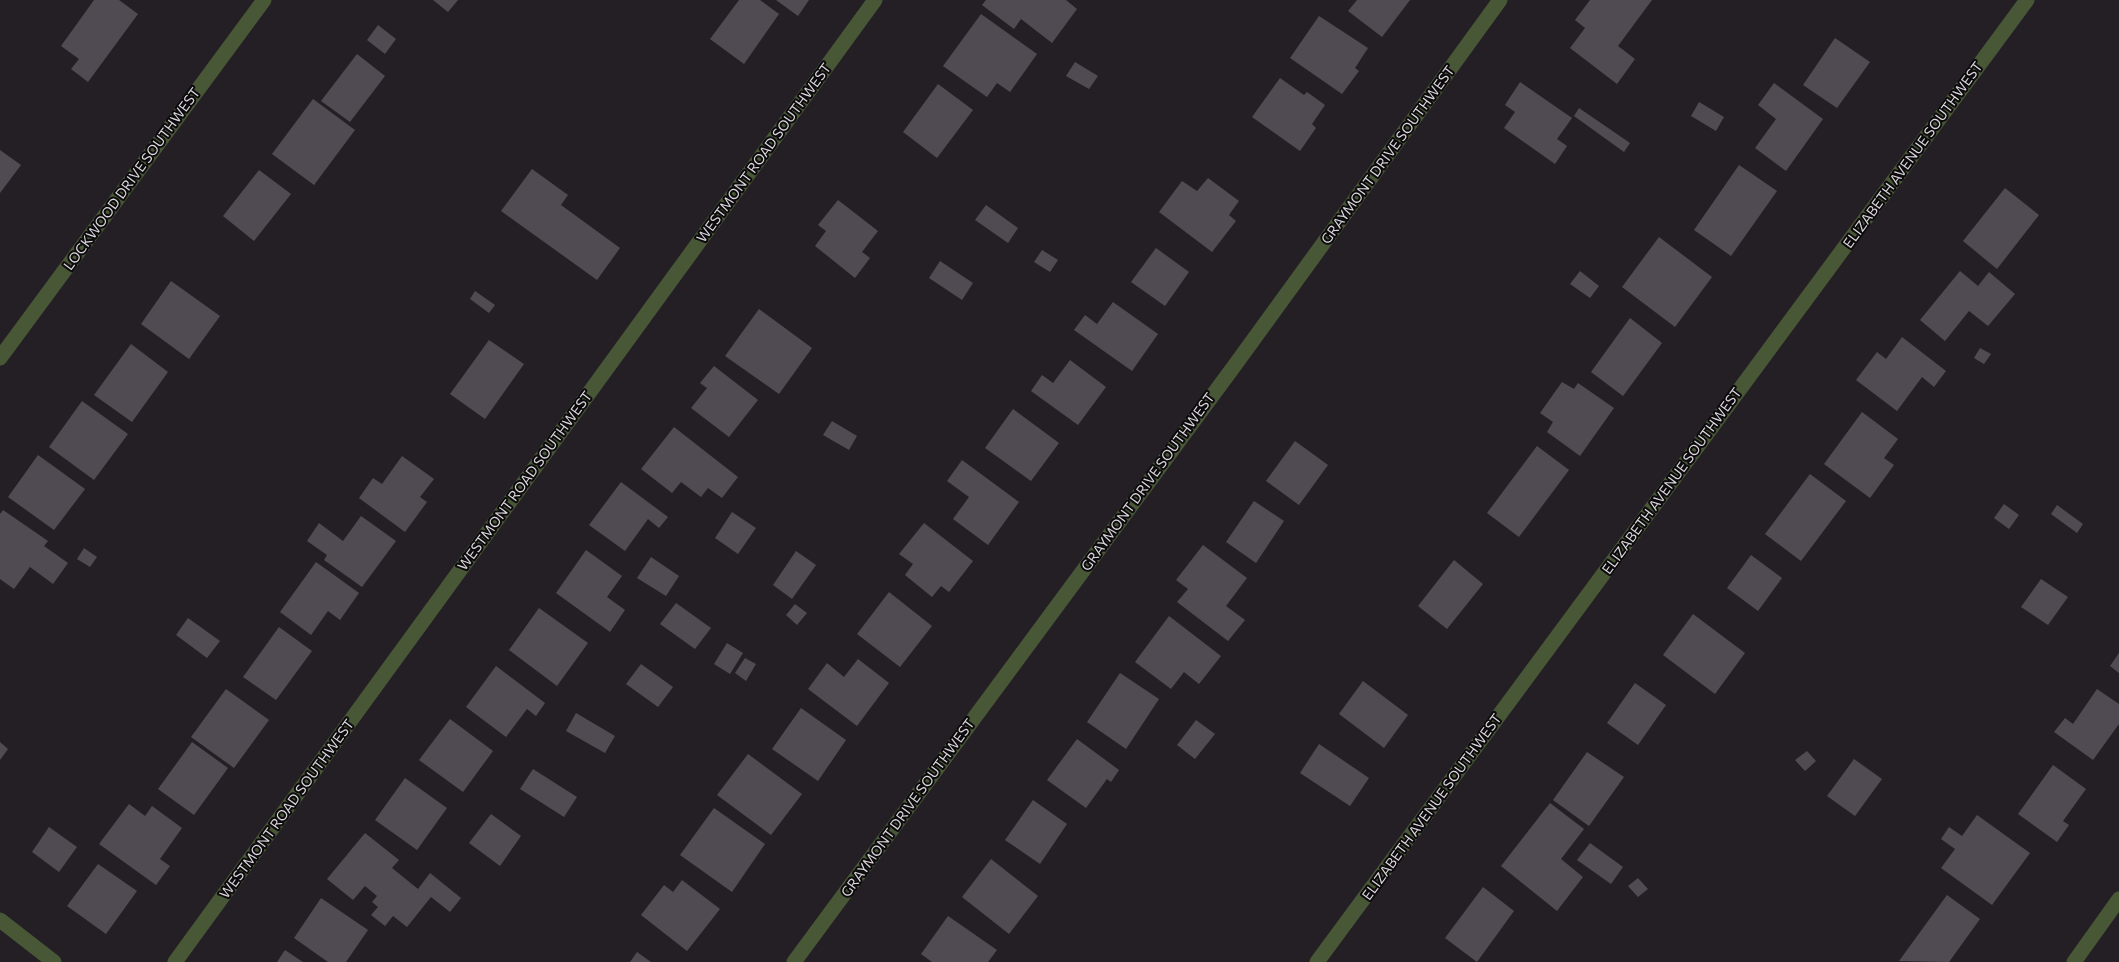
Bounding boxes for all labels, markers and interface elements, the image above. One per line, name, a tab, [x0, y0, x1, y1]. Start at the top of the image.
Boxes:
street label: ELIZABETH AVENUE SOUTHWEST	[1840, 59, 1986, 251]
street label: WESTMONT ROAD SOUTHWEST	[693, 60, 835, 246]
street label: GRAYMONT DRIVE SOUTHWEST	[1318, 63, 1458, 247]
street label: LOCKWOOD DRIVE SOUTHWEST	[60, 85, 204, 273]
street label: ELIZABETH AVENUE SOUTHWEST	[1599, 385, 1745, 577]
street label: WESTMONT ROAD SOUTHWEST	[454, 388, 596, 574]
street label: GRAYMONT DRIVE SOUTHWEST	[1078, 390, 1218, 574]
street label: ELIZABETH AVENUE SOUTHWEST	[1359, 711, 1505, 903]
street label: WESTMONT ROAD SOUTHWEST	[216, 716, 358, 902]
street label: GRAYMONT DRIVE SOUTHWEST	[838, 716, 978, 900]

